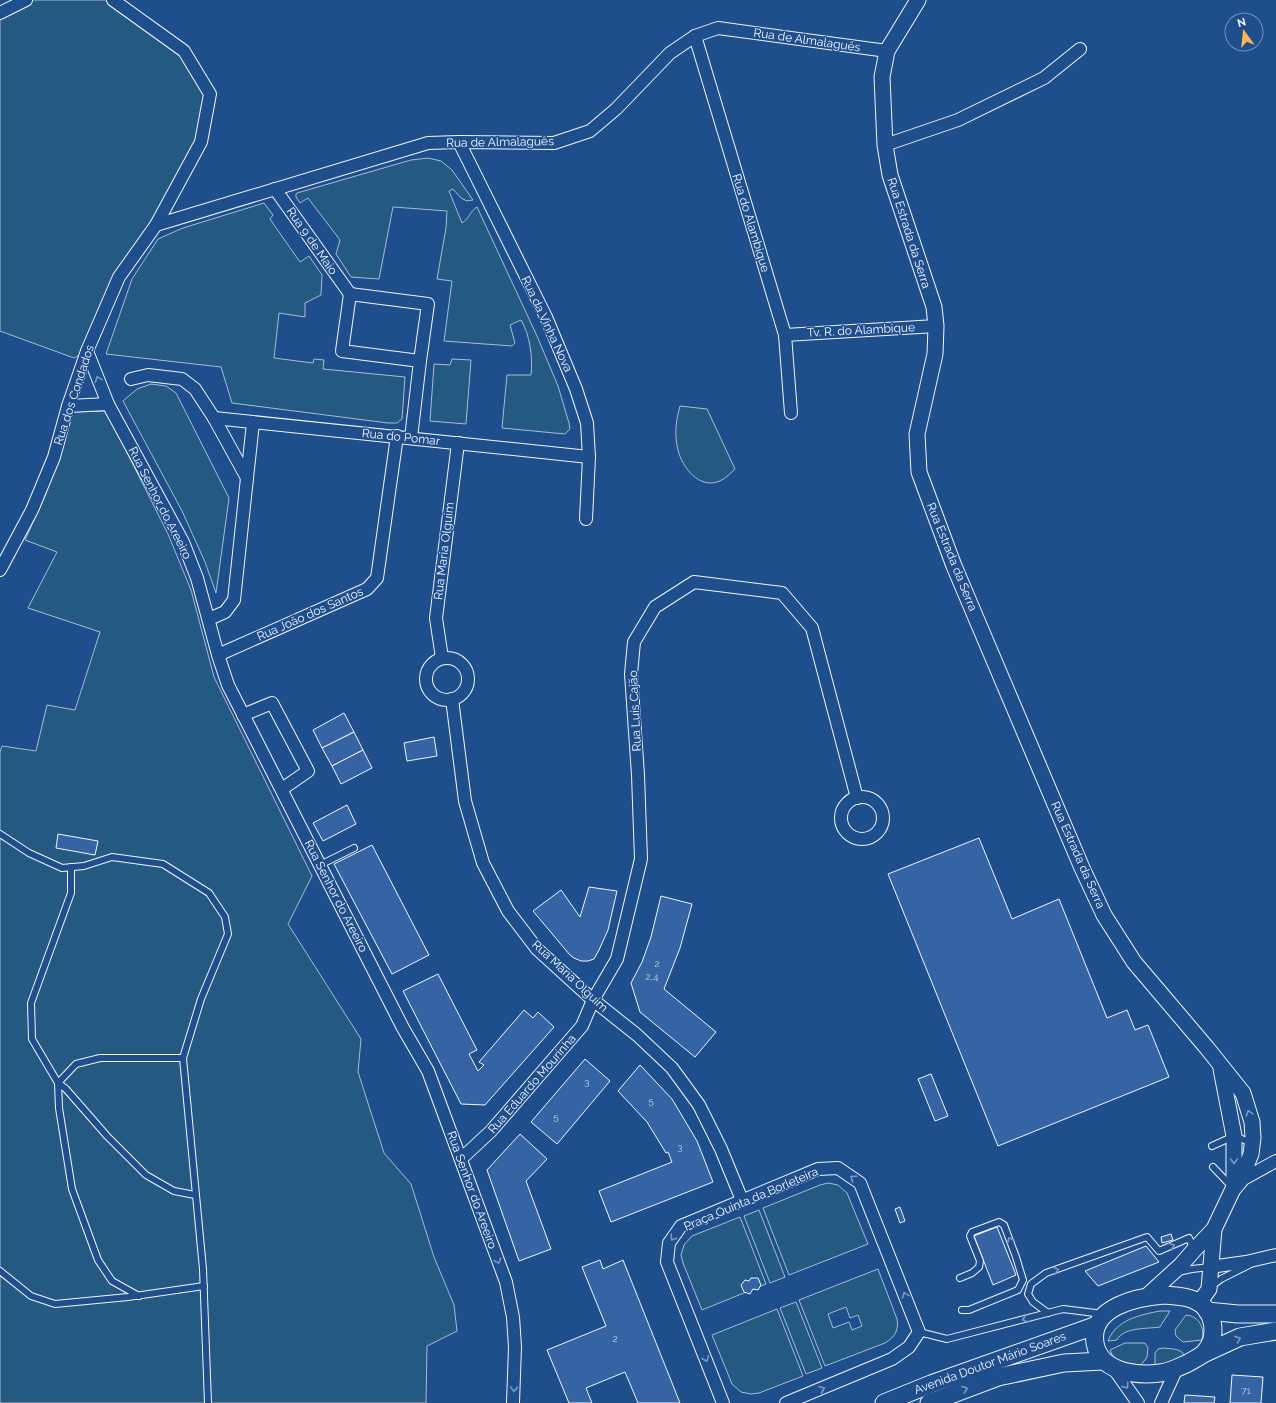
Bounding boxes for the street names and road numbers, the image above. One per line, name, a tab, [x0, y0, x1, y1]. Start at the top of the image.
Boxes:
street label: Rua de Almalaguês	[753, 26, 862, 54]
street label: Rua de Almalaguês	[446, 134, 554, 150]
street label: Rua do Alambique	[729, 172, 773, 274]
street label: Rua Estrada da Serra	[884, 176, 934, 290]
street label: Rua 9 de Maio	[284, 205, 340, 277]
street label: Rua da Vinha Nova	[519, 274, 575, 374]
street label: Tv. R. do Alambique	[807, 320, 915, 340]
street label: Rua dos Condados	[51, 343, 97, 447]
street label: Rua do Pomar	[361, 426, 442, 448]
street label: Rua Senhor do Areeiro	[126, 444, 194, 562]
street label: Rua Maria Olguim	[431, 501, 457, 601]
street label: Rua Estrada da Serra	[924, 501, 980, 613]
street label: Rua João dos Santos	[255, 584, 365, 644]
street label: Rua Luís Cajão	[626, 670, 644, 752]
street label: Rua Estrada da Serra	[1048, 799, 1108, 911]
street label: Rua Senhor do Areeiro	[302, 837, 370, 955]
street label: Rua Maria Olguim	[529, 937, 611, 1015]
street label: Rua Eduardo Mourinha	[485, 1032, 579, 1136]
street label: Rua Senhor do Areeiro	[444, 1129, 500, 1251]
street label: Praça Quinta da Borleteira	[682, 1164, 820, 1234]
street label: Avenida Doutor Mário Soares	[912, 1329, 1068, 1397]

